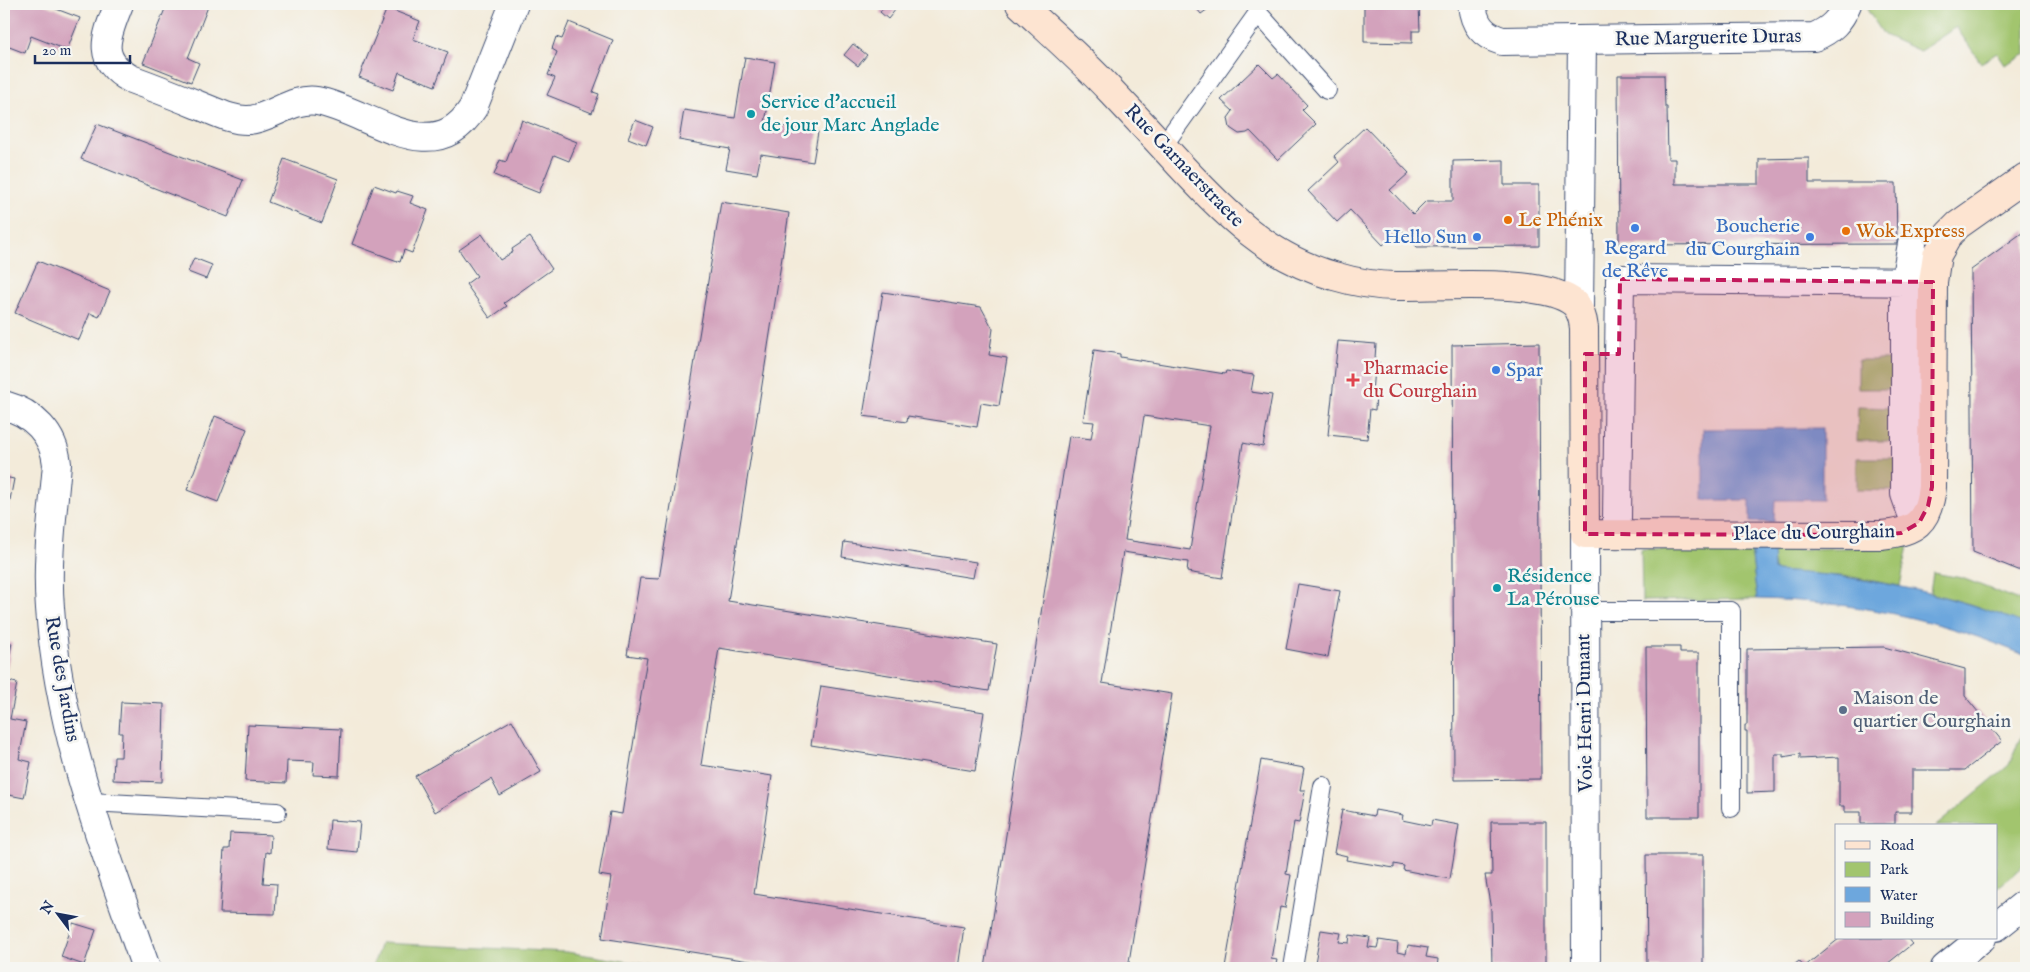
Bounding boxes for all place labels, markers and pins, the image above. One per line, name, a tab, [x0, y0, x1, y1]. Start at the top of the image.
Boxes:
place label: Service d'accueil de jour Marc Anglade	[761, 90, 939, 138]
marker: Service d'accueil de jour Marc Anglade	[745, 108, 757, 120]
place label: Le Phénix	[1518, 208, 1603, 233]
marker: Le Phénix	[1502, 214, 1514, 226]
place label: Boucherie du Courghain	[1686, 214, 1800, 262]
place label: Wok Express	[1856, 219, 1965, 244]
marker: Regard de Rêve	[1629, 222, 1641, 234]
place label: Hello Sun	[1384, 225, 1467, 250]
marker: Wok Express	[1840, 225, 1852, 237]
marker: Hello Sun	[1471, 231, 1483, 243]
marker: Boucherie du Courghain	[1804, 231, 1816, 243]
place label: Regard de Rêve	[1602, 236, 1668, 284]
place label: Pharmacie du Courghain	[1363, 356, 1478, 404]
place label: Spar	[1506, 358, 1544, 383]
marker: Spar	[1490, 364, 1502, 376]
marker: Pharmacie du Courghain	[1347, 374, 1359, 386]
place label: Résidence La Pérouse	[1507, 564, 1599, 612]
marker: Résidence La Pérouse	[1491, 582, 1503, 594]
place label: Maison de quartier Courghain	[1853, 686, 2011, 734]
marker: Maison de quartier Courghain	[1837, 704, 1849, 716]

